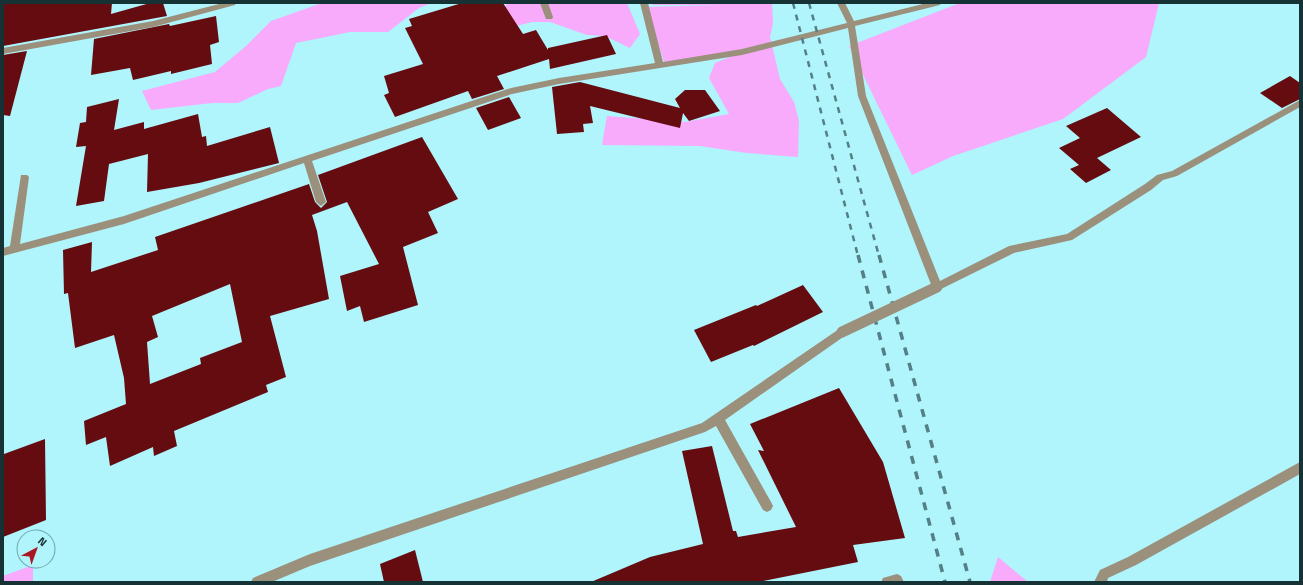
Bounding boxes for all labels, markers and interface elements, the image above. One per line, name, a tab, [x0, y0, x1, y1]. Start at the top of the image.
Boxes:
north arrow	[16, 529, 56, 569]
text: N	[34, 533, 51, 550]

